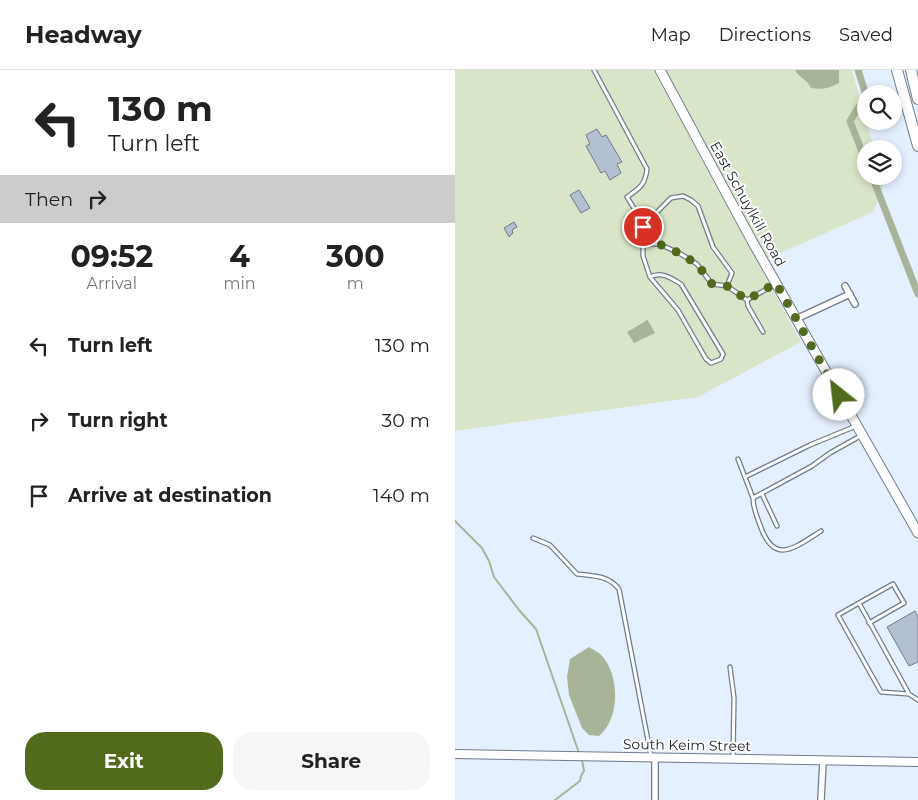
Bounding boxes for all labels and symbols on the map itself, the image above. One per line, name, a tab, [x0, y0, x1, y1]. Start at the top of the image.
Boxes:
street label: East Schuylkill Road	[706, 138, 790, 270]
pin	[622, 206, 664, 248]
position arrow	[812, 368, 864, 420]
street label: South Keim Street	[623, 735, 752, 755]

